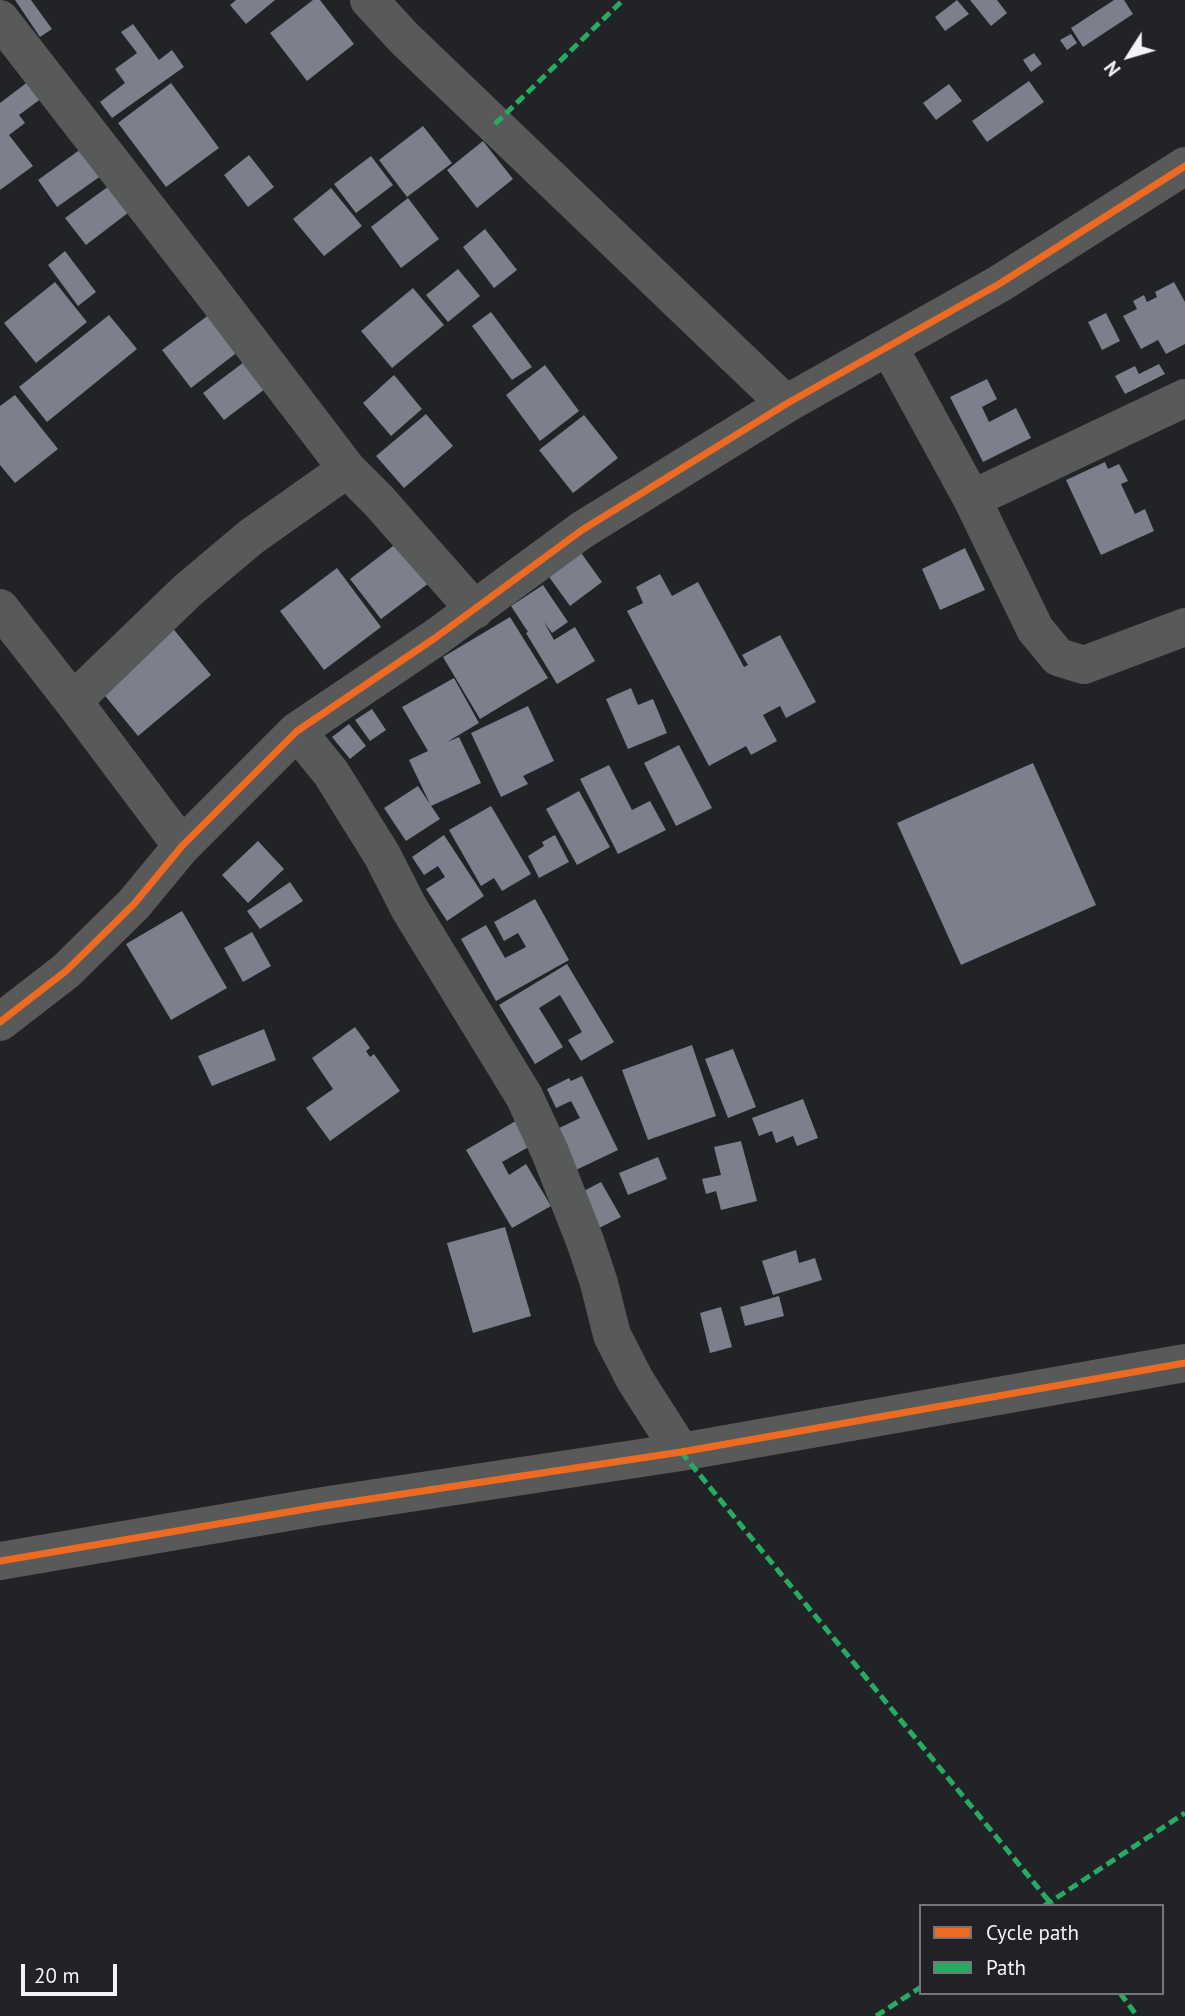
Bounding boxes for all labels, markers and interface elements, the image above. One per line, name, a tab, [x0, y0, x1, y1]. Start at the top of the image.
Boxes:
north arrow	[1094, 21, 1164, 91]
text: N	[1099, 56, 1126, 81]
legend	[919, 1904, 1164, 1995]
text: Cycle path	[986, 1919, 1079, 1946]
scale bar	[24, 1950, 121, 1994]
text: Path	[986, 1954, 1026, 1981]
text: 20 m	[34, 1962, 80, 1989]

